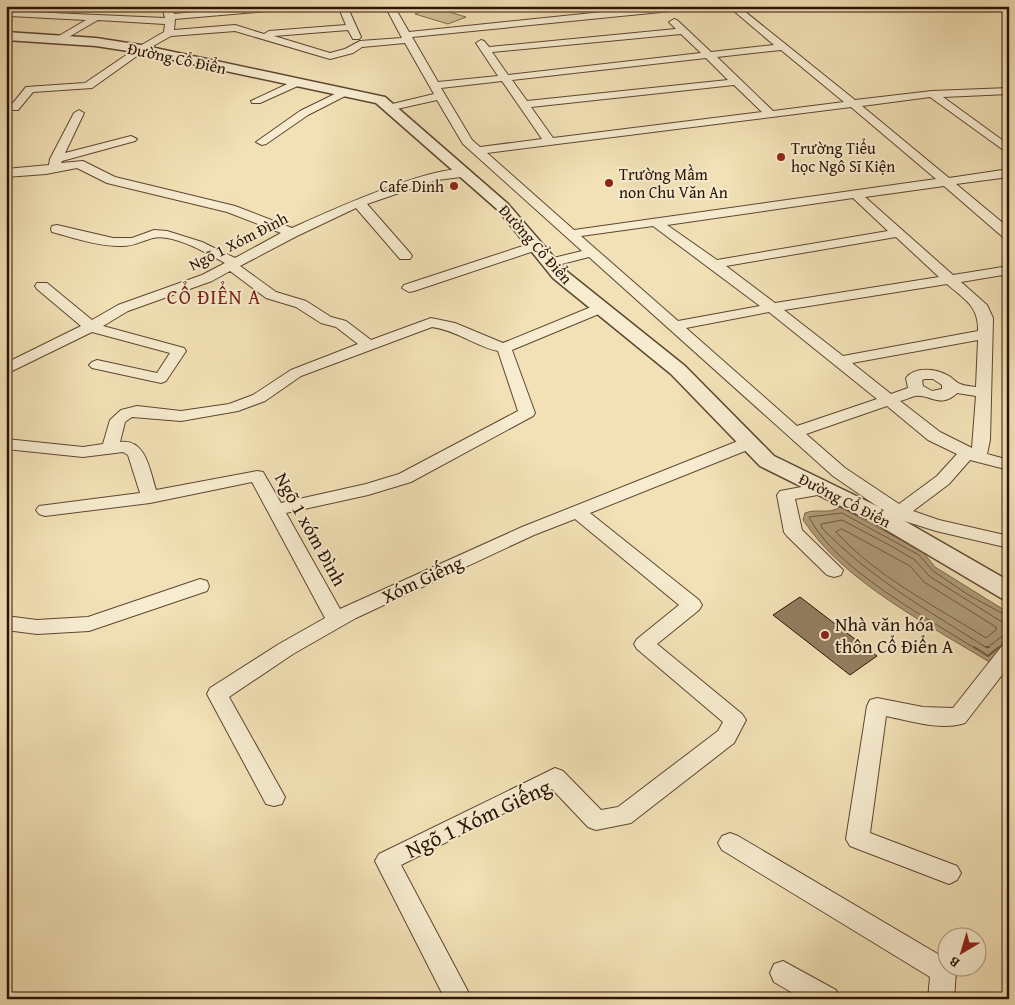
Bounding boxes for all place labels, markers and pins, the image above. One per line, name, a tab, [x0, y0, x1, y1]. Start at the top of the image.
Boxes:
place label: Trường Tiểu học Ngô Sĩ Kiện	[791, 136, 895, 178]
marker: Trường Tiểu học Ngô Sĩ Kiện	[775, 151, 787, 163]
place label: Trường Mầm non Chu Văn An	[619, 162, 728, 204]
place label: Cafe Dinh	[379, 174, 444, 198]
marker: Trường Mầm non Chu Văn An	[603, 177, 615, 189]
marker: Cafe Dinh	[448, 180, 460, 192]
place label: Nhà văn hóa thôn Cổ Điển A	[835, 610, 954, 660]
marker: Nhà văn hóa thôn Cổ Điển A	[819, 629, 831, 641]

